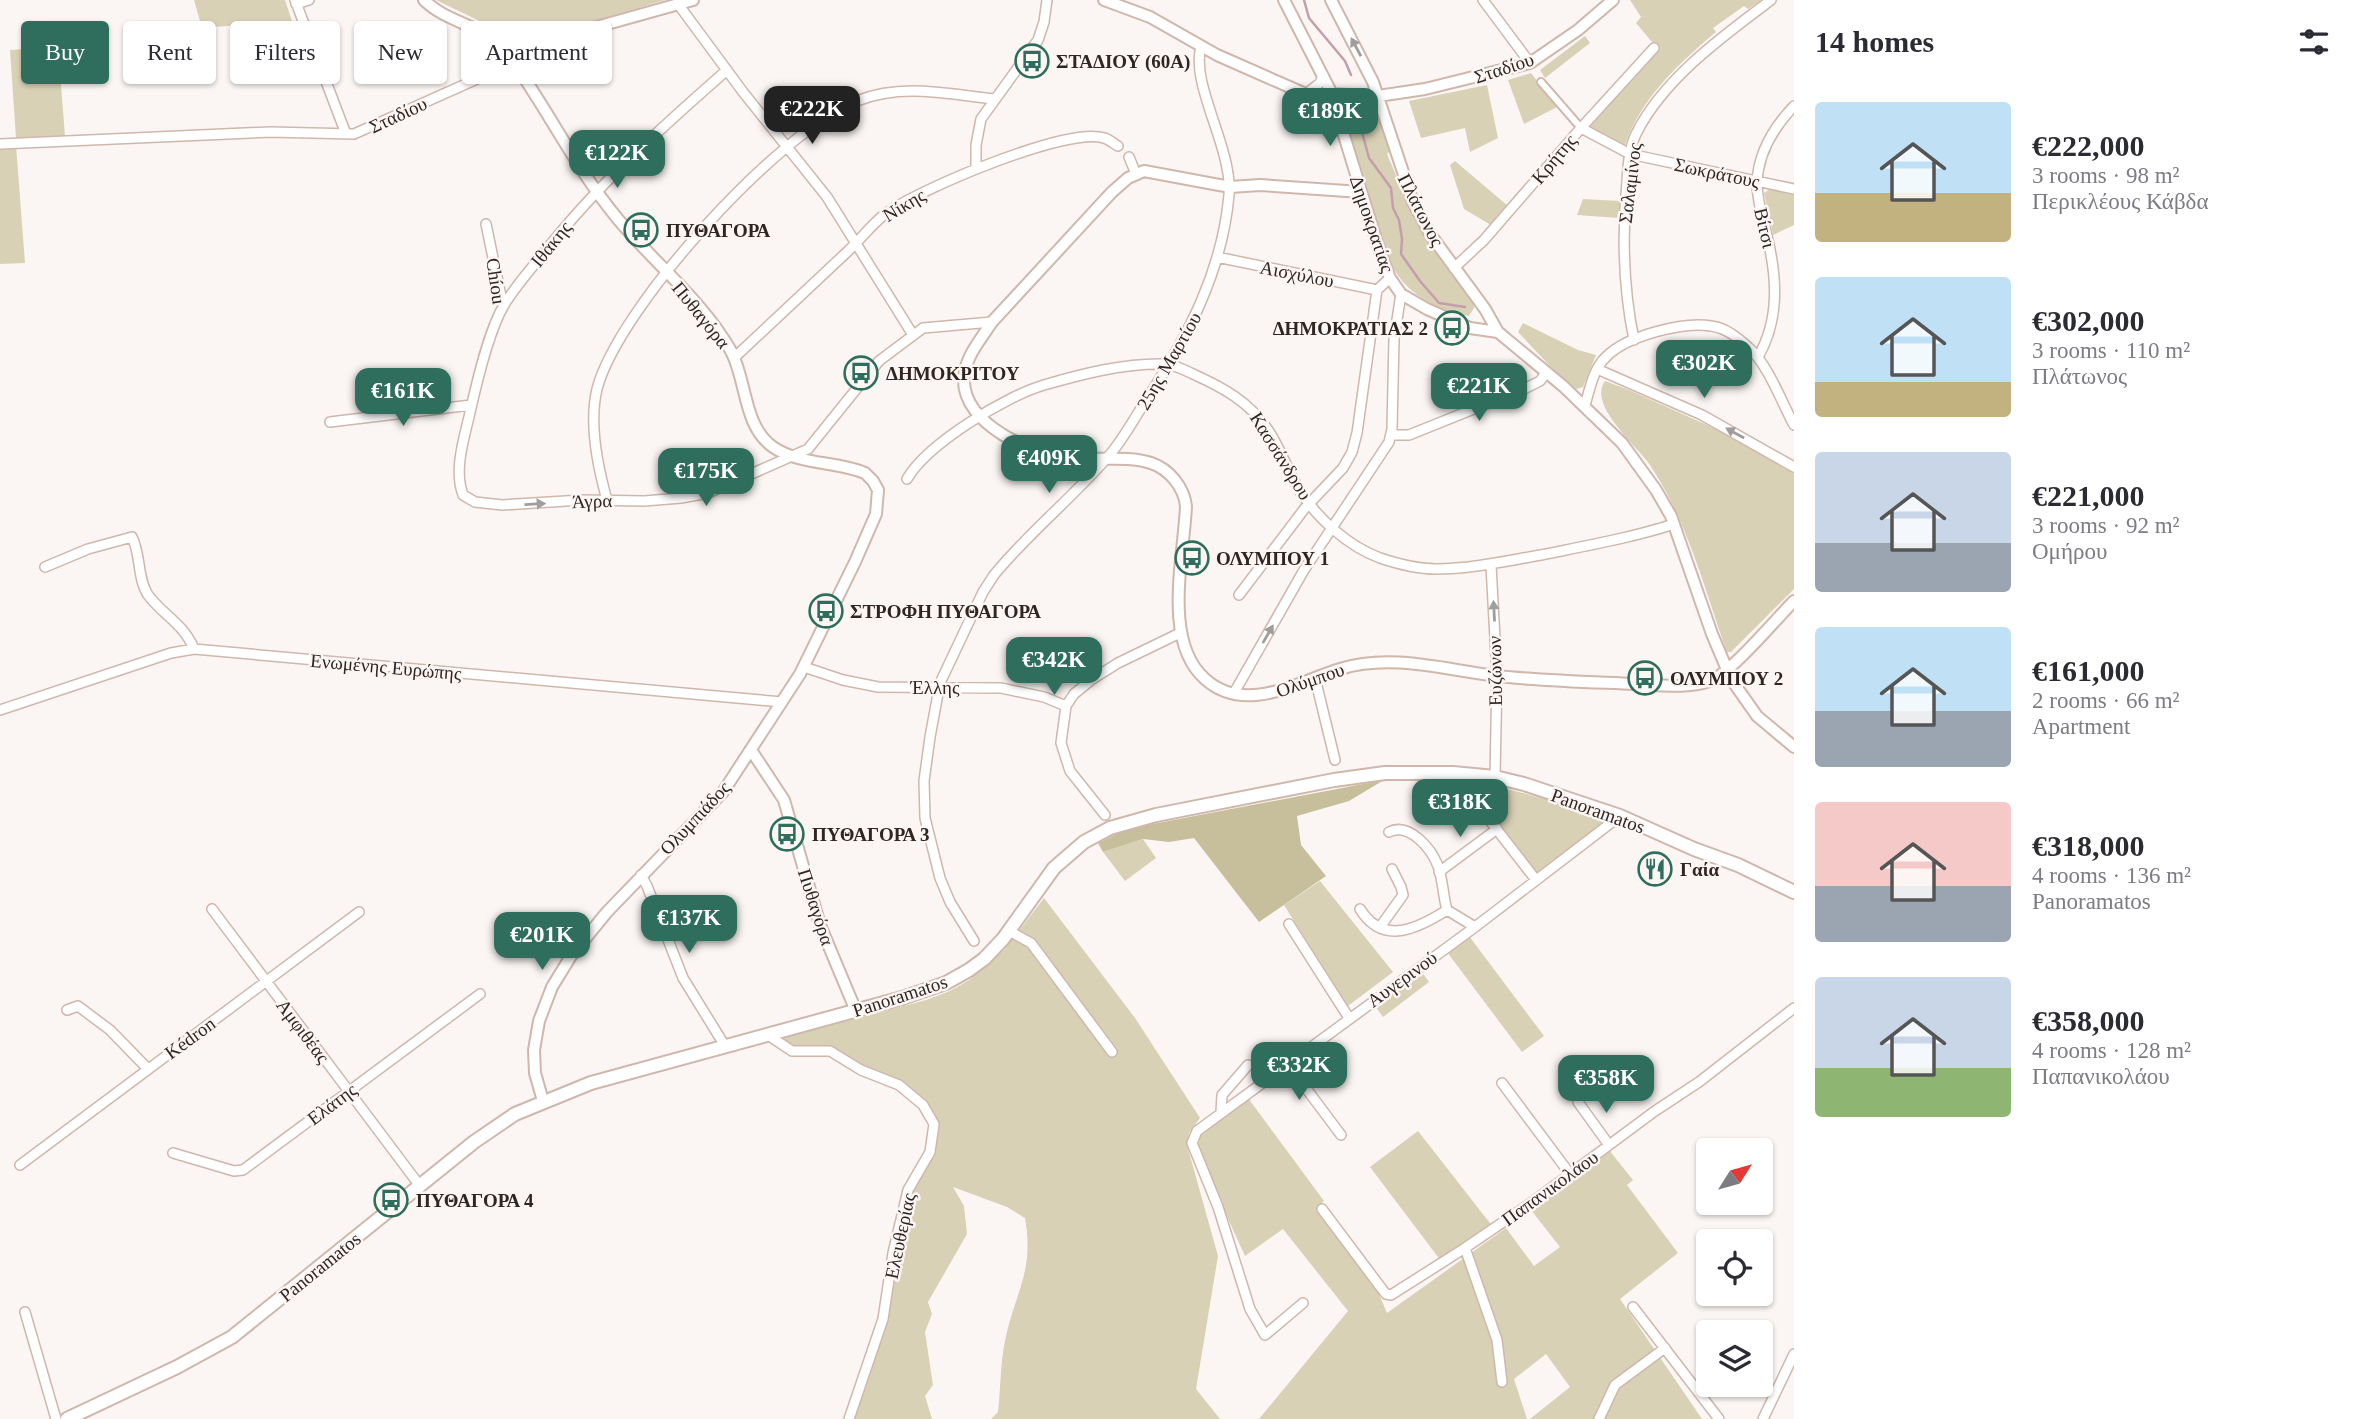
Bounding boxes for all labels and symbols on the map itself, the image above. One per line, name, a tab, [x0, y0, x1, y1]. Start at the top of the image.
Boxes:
one-way arrow	[1350, 38, 1362, 57]
bus stop icon: ΣΤΑΔΙΟΥ (60A)	[1013, 42, 1051, 80]
street label: Σταδίου	[1472, 49, 1536, 87]
place label: ΣΤΑΔΙΟΥ (60A)	[1056, 51, 1190, 73]
pin: €222K	[763, 86, 861, 146]
pin: €189K	[1281, 88, 1379, 148]
street label: Σταδίου	[366, 93, 430, 137]
pin: €122K	[568, 130, 666, 190]
street label: Κρήτης	[1527, 130, 1581, 188]
street label: Σαλαμίνος	[1615, 141, 1645, 225]
street label: Σωκράτους	[1672, 154, 1762, 192]
street label: Πλάτωνος	[1394, 170, 1448, 250]
street label: Δημοκρατίας	[1346, 173, 1399, 276]
street label: Νίκης	[879, 184, 929, 226]
street label: Βίτσι	[1750, 206, 1780, 251]
bus stop icon: ΠΥΘΑΓΟΡΑ	[622, 211, 660, 249]
street label: Ιθάκης	[526, 217, 576, 271]
place label: ΠΥΘΑΓΟΡΑ	[666, 220, 771, 241]
street label: Chíou	[482, 257, 510, 306]
street label: Αισχύλου	[1258, 257, 1336, 291]
street label: Πυθαγόρα	[668, 277, 734, 353]
street label: 25ης Μαρτίου	[1133, 308, 1205, 414]
bus stop icon: ΔΗΜΟΚΡΑΤΙΑΣ 2	[1433, 309, 1471, 347]
place label: ΔΗΜΟΚΡΑΤΙΑΣ 2	[1273, 318, 1428, 339]
pin: €302K	[1655, 340, 1753, 400]
bus stop icon: ΔΗΜΟΚΡΙΤΟΥ	[842, 354, 880, 392]
place label: ΔΗΜΟΚΡΙΤΟΥ	[886, 363, 1020, 384]
pin: €221K	[1430, 364, 1528, 423]
pin: €161K	[354, 368, 452, 428]
street label: Κασσάνδρου	[1246, 408, 1316, 504]
one-way arrow	[1725, 427, 1745, 438]
pin: €409K	[1000, 435, 1098, 495]
pin: €175K	[657, 448, 755, 508]
street label: Άγρα	[572, 490, 613, 512]
one-way arrow	[524, 498, 546, 509]
bus stop icon: ΟΛΥΜΠΟΥ 1	[1173, 539, 1211, 577]
place label: ΟΛΥΜΠΟΥ 1	[1216, 548, 1329, 569]
bus stop icon: ΣΤΡΟΦΗ ΠΥΘΑΓΟΡΑ	[807, 592, 845, 630]
one-way arrow	[1488, 599, 1499, 621]
place label: ΣΤΡΟΦΗ ΠΥΘΑΓΟΡΑ	[850, 601, 1041, 622]
one-way arrow	[1262, 624, 1274, 644]
street label: Ευζώνων	[1484, 635, 1506, 706]
pin: €342K	[1005, 638, 1103, 697]
street label: Ενωμένης Ευρώπης	[310, 650, 463, 684]
street label: Ολύμπου	[1273, 659, 1347, 701]
bus stop icon: ΟΛΥΜΠΟΥ 2	[1626, 659, 1664, 697]
place label: ΟΛΥΜΠΟΥ 2	[1670, 668, 1783, 689]
street label: Έλλης	[910, 677, 960, 698]
street label: Ολυμπιάδος	[656, 777, 735, 859]
pin: €318K	[1411, 780, 1509, 839]
street label: Panoramatos	[1548, 784, 1648, 838]
bus stop icon: ΠΥΘΑΓΟΡΑ 3	[768, 815, 806, 853]
place label: ΠΥΘΑΓΟΡΑ 3	[812, 824, 930, 845]
restaurant icon: Γαία	[1636, 850, 1674, 888]
place label: Γαία	[1680, 859, 1720, 880]
street label: Πυθαγόρα	[794, 866, 838, 948]
pin: €137K	[640, 895, 738, 955]
pin: €201K	[493, 912, 591, 972]
street label: Αυγερινού	[1363, 947, 1441, 1011]
street label: Panoramatos	[850, 971, 950, 1021]
street label: Αμφιθέας	[272, 995, 334, 1067]
street label: Kédron	[161, 1012, 220, 1063]
pin: €332K	[1250, 1042, 1348, 1102]
pin: €358K	[1557, 1056, 1655, 1115]
street label: Ελάτης	[303, 1079, 361, 1129]
north arrow	[1696, 1138, 1773, 1214]
street label: Παπανικολάου	[1498, 1146, 1602, 1230]
bus stop icon: ΠΥΘΑΓΟΡΑ 4	[372, 1181, 410, 1219]
place label: ΠΥΘΑΓΟΡΑ 4	[416, 1190, 534, 1211]
street label: Ελευθερίας	[881, 1191, 919, 1281]
street label: Panoramatos	[275, 1228, 365, 1306]

